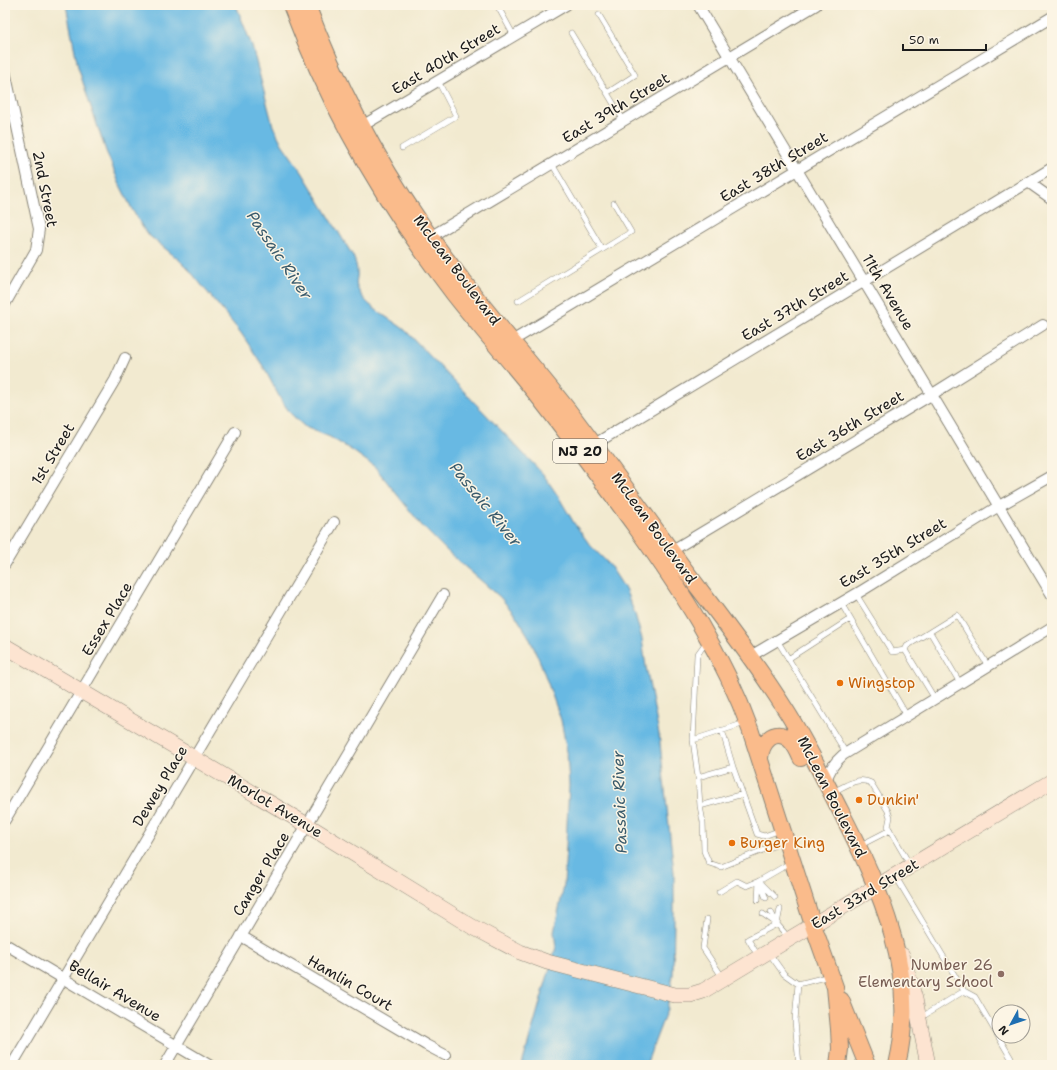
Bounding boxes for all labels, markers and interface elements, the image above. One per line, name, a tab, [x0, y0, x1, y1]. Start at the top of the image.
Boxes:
street label: East 40th Street	[388, 19, 504, 99]
scale bar	[903, 26, 986, 52]
text: 50 m	[909, 32, 939, 48]
street label: East 39th Street	[559, 68, 673, 148]
street label: East 38th Street	[716, 127, 832, 207]
street label: 2nd Street	[28, 149, 62, 229]
water label: Passaic River	[242, 207, 317, 304]
street label: McLean Boulevard	[409, 211, 505, 330]
street label: 11th Avenue	[857, 250, 919, 334]
street label: East 37th Street	[738, 266, 852, 346]
street label: East 36th Street	[792, 386, 908, 466]
street label: 1st Street	[27, 419, 79, 489]
road number: NJ 20	[553, 439, 607, 463]
water label: Passaic River	[445, 458, 526, 551]
street label: McLean Boulevard	[607, 468, 702, 588]
street label: East 35th Street	[836, 513, 950, 593]
street label: Essex Place	[77, 578, 137, 660]
place label: Wingstop	[848, 673, 915, 693]
marker: Wingstop	[835, 678, 845, 688]
street label: McLean Boulevard	[793, 733, 871, 861]
street label: Dewey Place	[128, 742, 192, 830]
water label: Passaic River	[607, 750, 632, 854]
street label: Morlot Avenue	[224, 770, 326, 842]
place label: Dunkin'	[867, 790, 919, 810]
marker: Dunkin'	[854, 795, 864, 805]
street label: Canger Place	[228, 828, 294, 920]
place label: Burger King	[740, 833, 825, 853]
marker: Burger King	[727, 838, 737, 848]
street label: East 33rd Street	[808, 854, 922, 934]
street label: Hamlin Court	[304, 950, 396, 1016]
place label: Number 26 Elementary School	[858, 955, 993, 992]
street label: Bellair Avenue	[65, 956, 165, 1026]
marker: Number 26 Elementary School	[996, 969, 1006, 979]
north arrow	[991, 1004, 1031, 1044]
text: N	[995, 1022, 1012, 1038]

